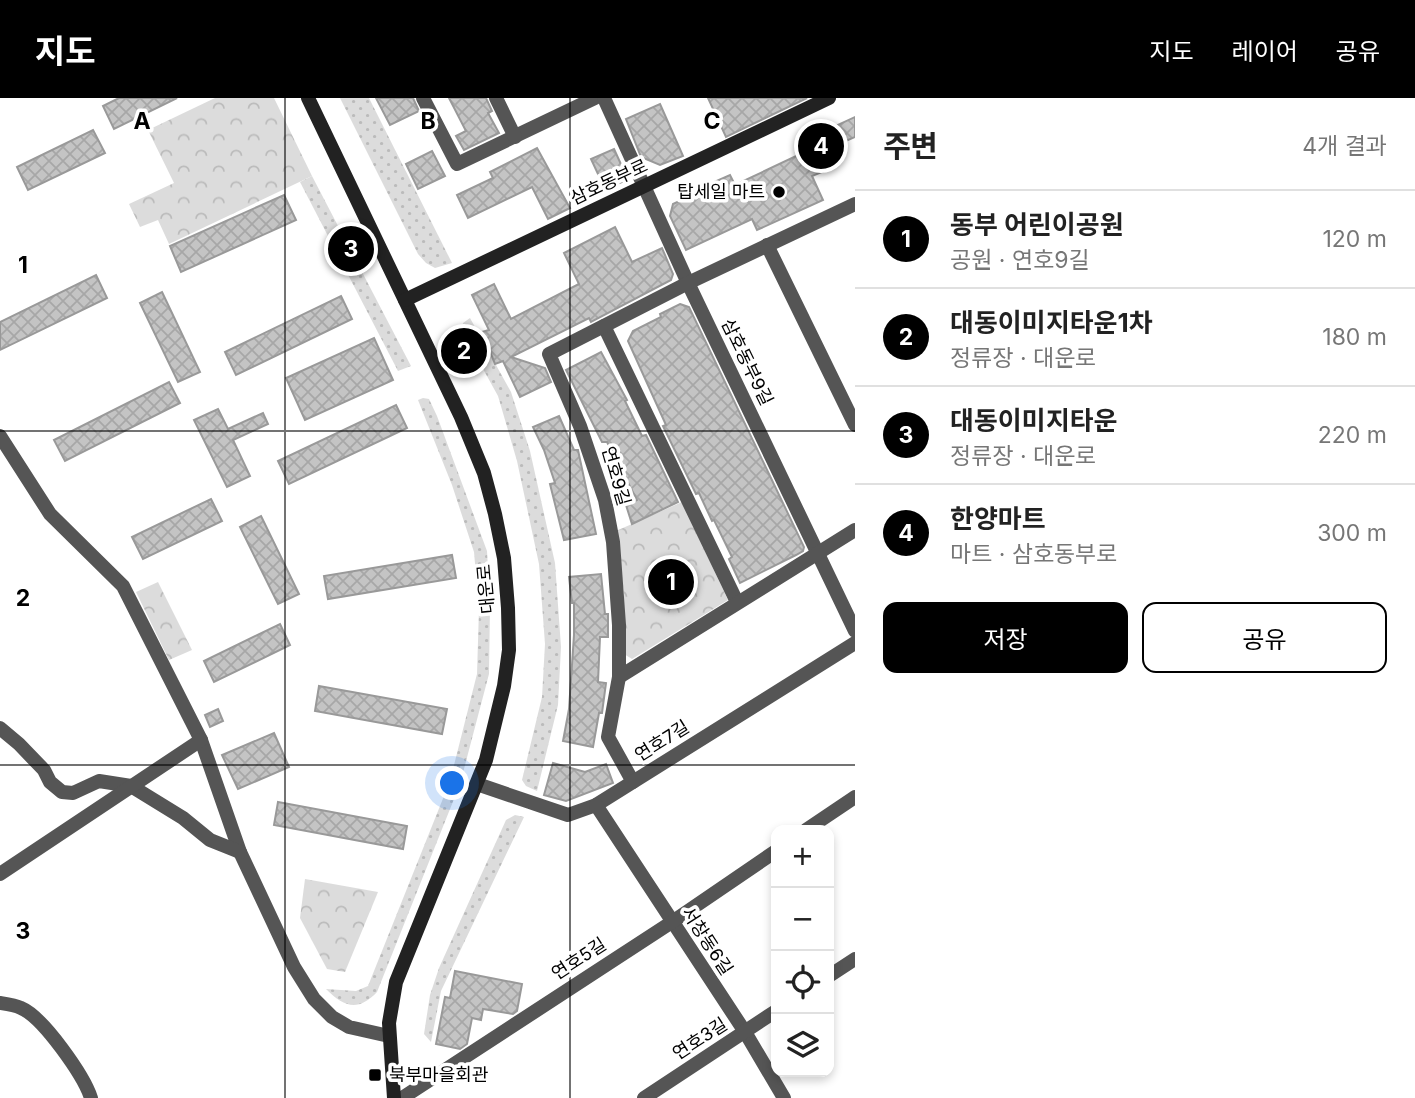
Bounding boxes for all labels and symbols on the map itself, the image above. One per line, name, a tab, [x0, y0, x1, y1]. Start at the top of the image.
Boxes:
text: A	[133, 107, 151, 135]
text: B	[420, 107, 436, 135]
text: C	[703, 107, 721, 135]
pin: 4	[798, 120, 844, 172]
street label: 삼호동부로	[567, 155, 651, 209]
place label: 탑세일 마트	[677, 181, 765, 202]
marker: 탑세일 마트	[771, 184, 787, 200]
pin: 3	[328, 223, 374, 275]
text: 1	[18, 251, 28, 279]
street label: 삼호동부9길	[717, 315, 777, 409]
pin: 2	[441, 325, 487, 377]
street label: 연호9길	[598, 444, 635, 508]
pin: 1	[648, 556, 694, 608]
street label: 대운로	[473, 563, 498, 615]
text: 2	[16, 584, 30, 612]
street label: 연호7길	[631, 716, 693, 765]
your location	[435, 766, 469, 800]
street label: 서창동6길	[678, 903, 737, 979]
text: 3	[16, 917, 30, 945]
street label: 연호5길	[548, 933, 610, 984]
street label: 연호3길	[669, 1013, 731, 1064]
place label: 북부마을회관	[389, 1064, 489, 1085]
marker: 북부마을회관	[367, 1067, 383, 1083]

